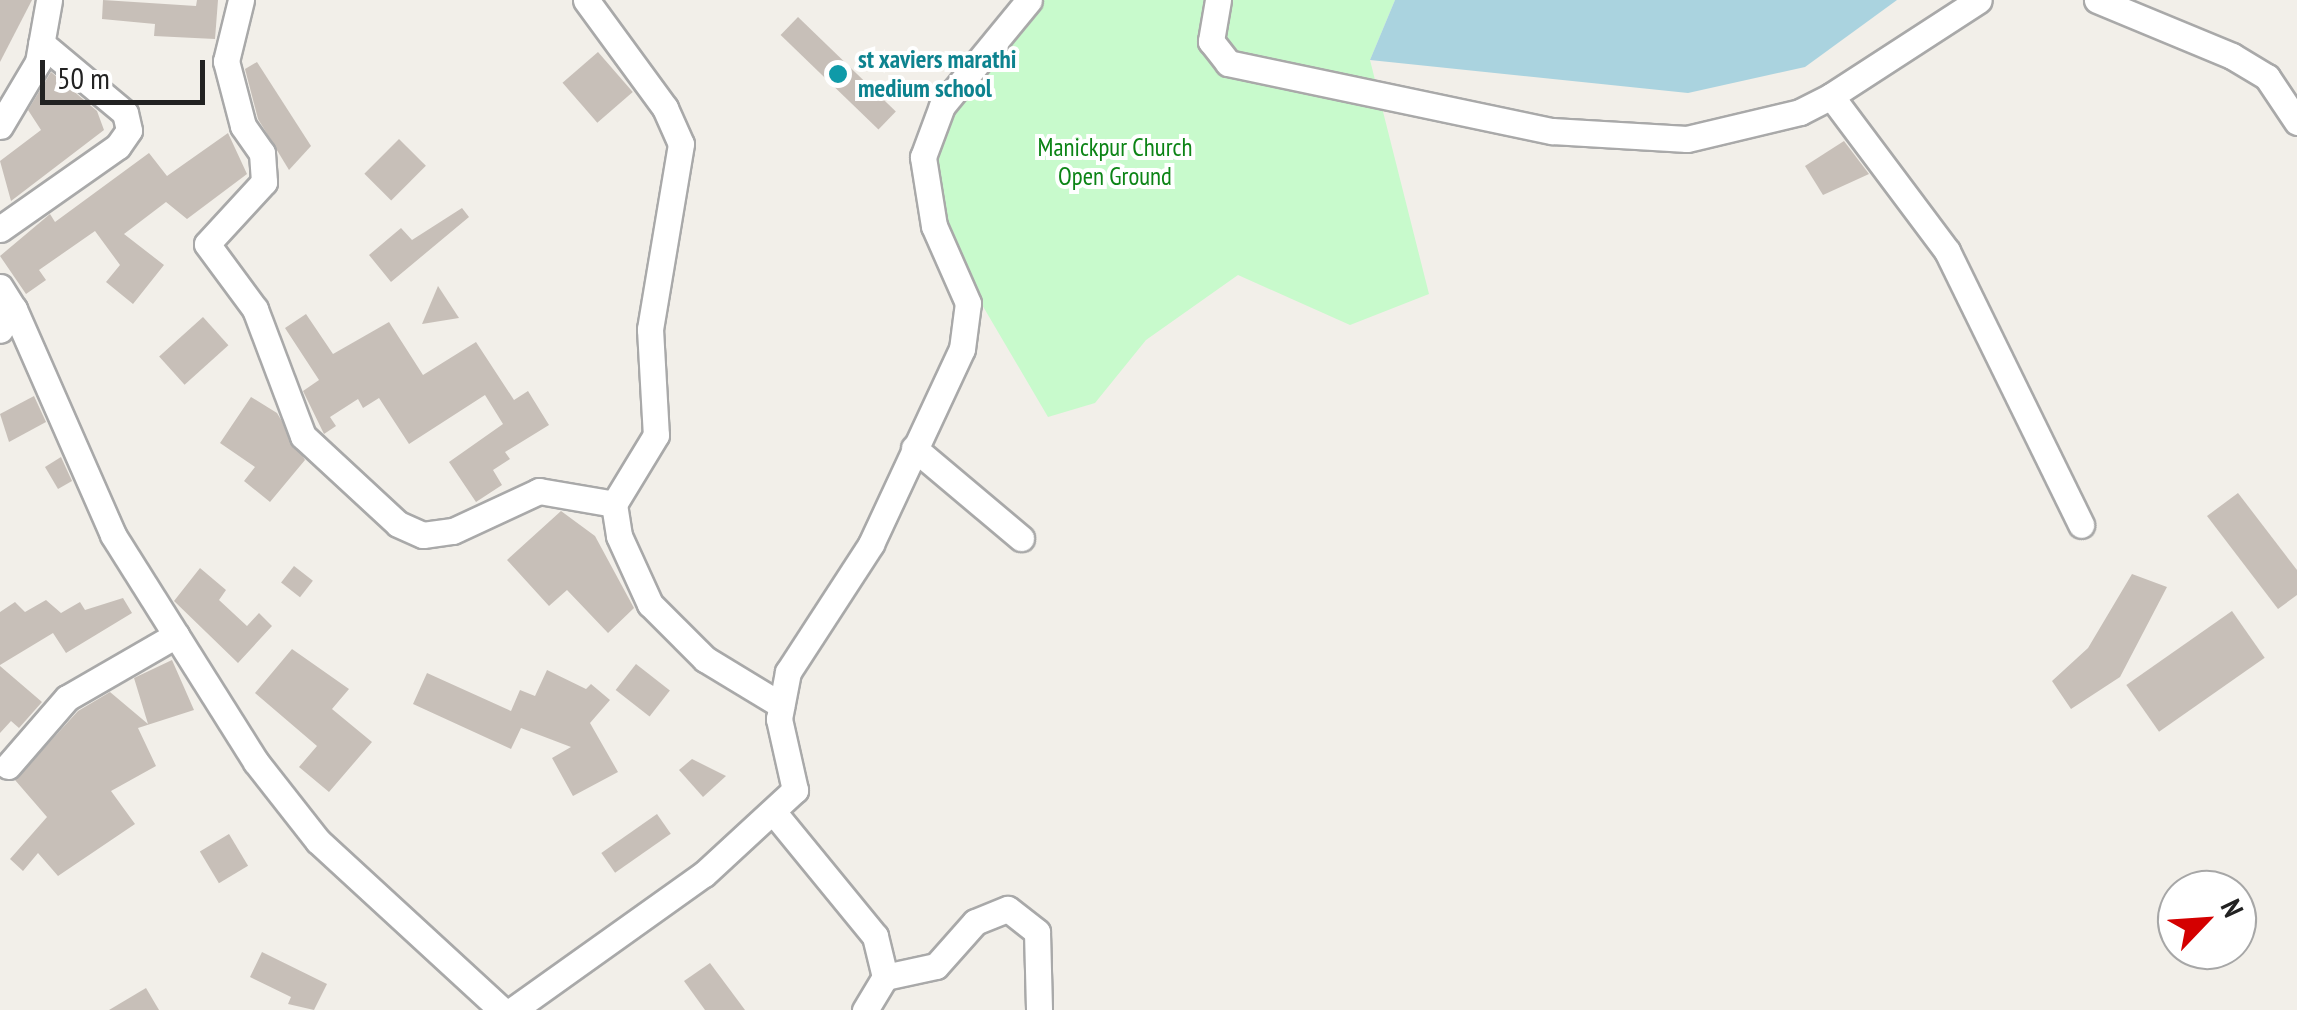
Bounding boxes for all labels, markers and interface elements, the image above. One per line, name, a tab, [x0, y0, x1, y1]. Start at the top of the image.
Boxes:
scale bar	[45, 40, 210, 102]
place label: st xaviers marathi medium school	[858, 45, 1017, 104]
text: 50 m	[57, 58, 110, 97]
marker: st xaviers marathi medium school	[827, 63, 849, 85]
park label: Manickpur Church Open Ground	[1038, 133, 1192, 192]
north arrow	[2157, 870, 2257, 970]
text: N	[2213, 893, 2253, 923]

